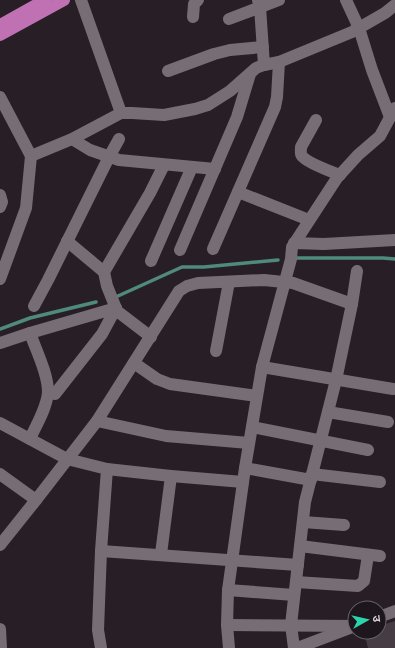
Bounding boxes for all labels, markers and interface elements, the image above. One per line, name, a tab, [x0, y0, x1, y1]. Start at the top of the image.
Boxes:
north arrow	[347, 600, 387, 640]
text: उ	[370, 614, 384, 623]

